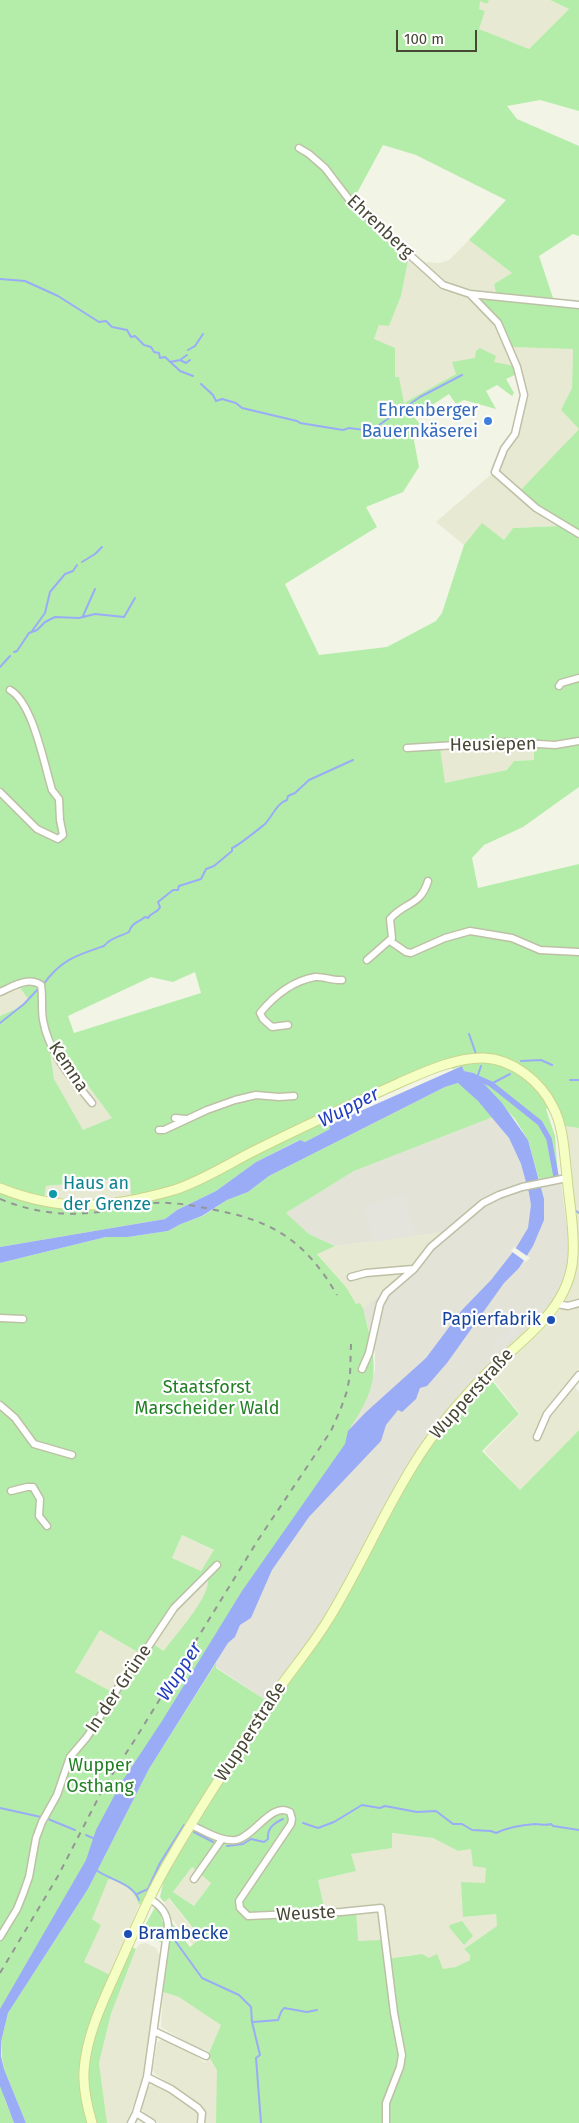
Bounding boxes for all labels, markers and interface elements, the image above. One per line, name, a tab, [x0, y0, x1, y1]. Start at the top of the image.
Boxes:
scale bar	[399, 20, 480, 52]
text: 100 m	[404, 30, 444, 48]
street label: Ehrenberg	[342, 191, 418, 263]
place label: Ehrenberger Bauernkäserei	[361, 400, 478, 442]
marker: Ehrenberger Bauernkäserei	[482, 415, 494, 427]
street label: Heusiepen	[449, 733, 537, 757]
street label: Kemna	[43, 1038, 93, 1096]
water label: Wupper	[315, 1083, 383, 1133]
place label: Haus an der Grenze	[63, 1173, 151, 1216]
marker: Haus an der Grenze	[47, 1188, 59, 1200]
place label: Papierfabrik	[442, 1309, 541, 1331]
marker: Papierfabrik	[545, 1314, 557, 1326]
street label: Wupperstraße	[426, 1344, 518, 1444]
park label: Staatsforst Marscheider Wald	[134, 1377, 280, 1420]
water label: Wupper	[153, 1638, 207, 1706]
street label: In der Grüne	[82, 1641, 156, 1737]
street label: Wupperstraße	[211, 1678, 291, 1786]
park label: Wupper Osthang	[66, 1755, 134, 1798]
street label: Weuste	[276, 1902, 336, 1926]
place label: Brambecke	[138, 1923, 228, 1945]
marker: Brambecke	[122, 1928, 134, 1940]

